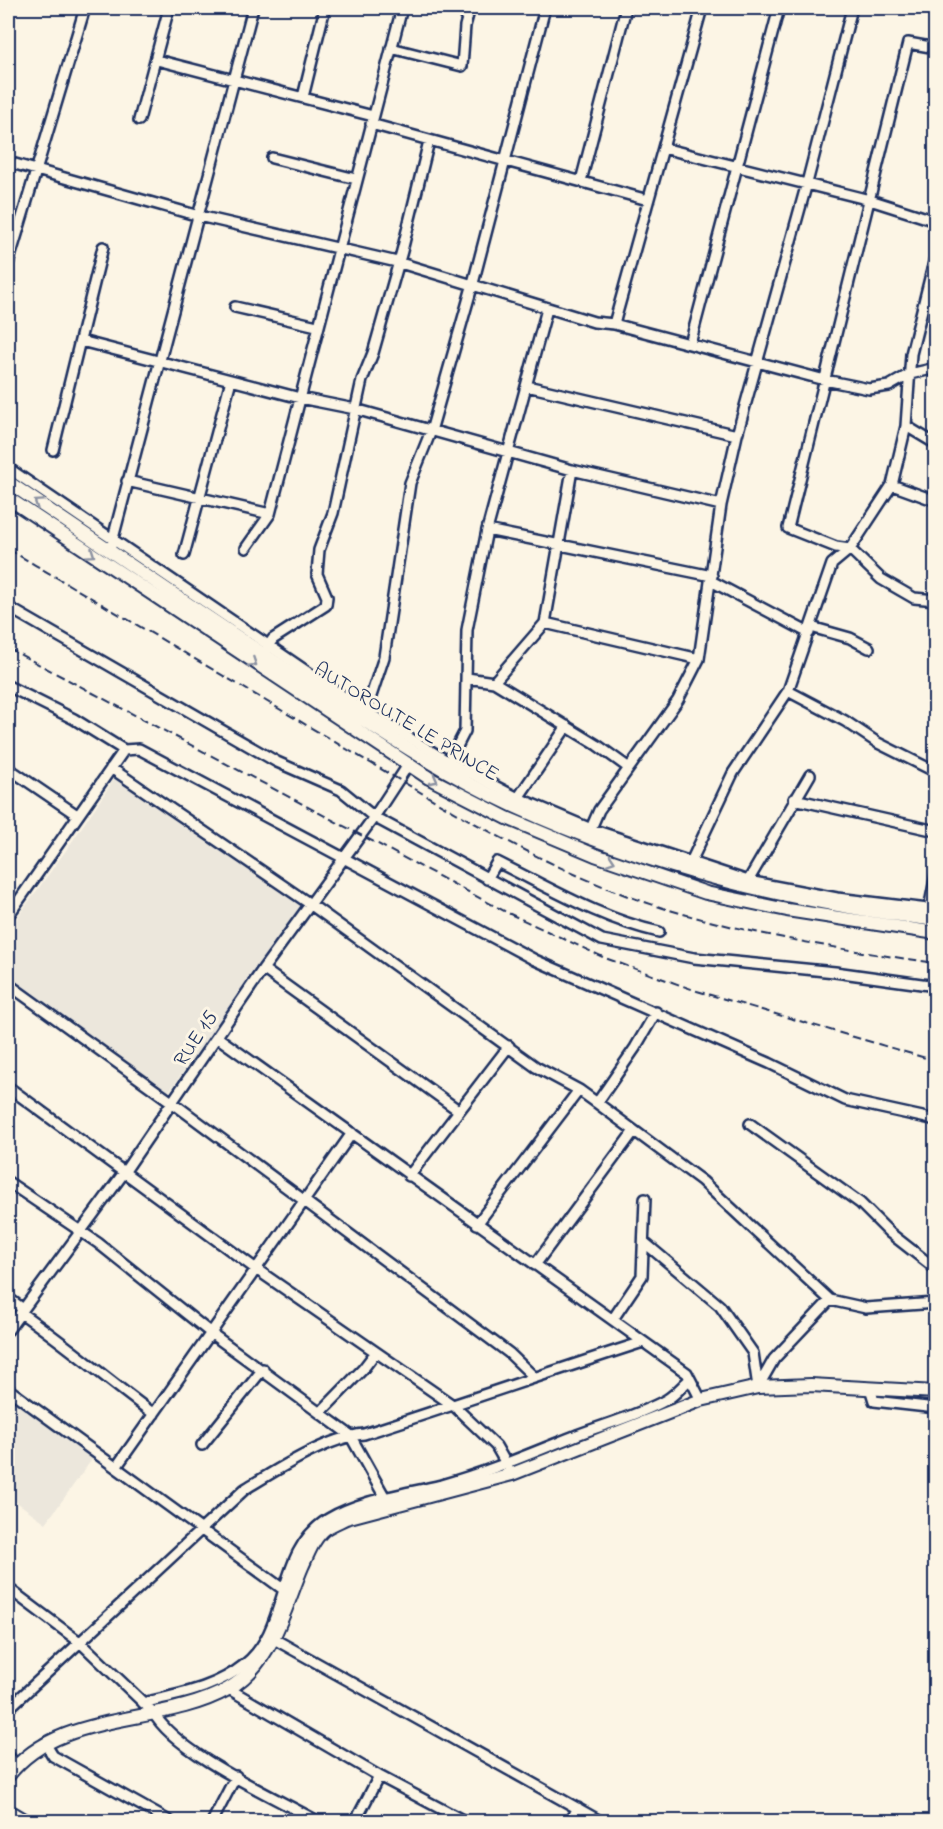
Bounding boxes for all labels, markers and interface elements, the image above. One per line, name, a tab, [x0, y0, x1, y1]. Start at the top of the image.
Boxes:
one-way arrow	[34, 499, 45, 510]
one-way arrow	[84, 547, 95, 558]
street label: AUTOROUTE LE PRINCE	[308, 655, 504, 790]
one-way arrow	[246, 656, 257, 667]
one-way arrow	[428, 773, 438, 784]
one-way arrow	[605, 854, 616, 866]
street label: RUE 15	[167, 1005, 226, 1073]

